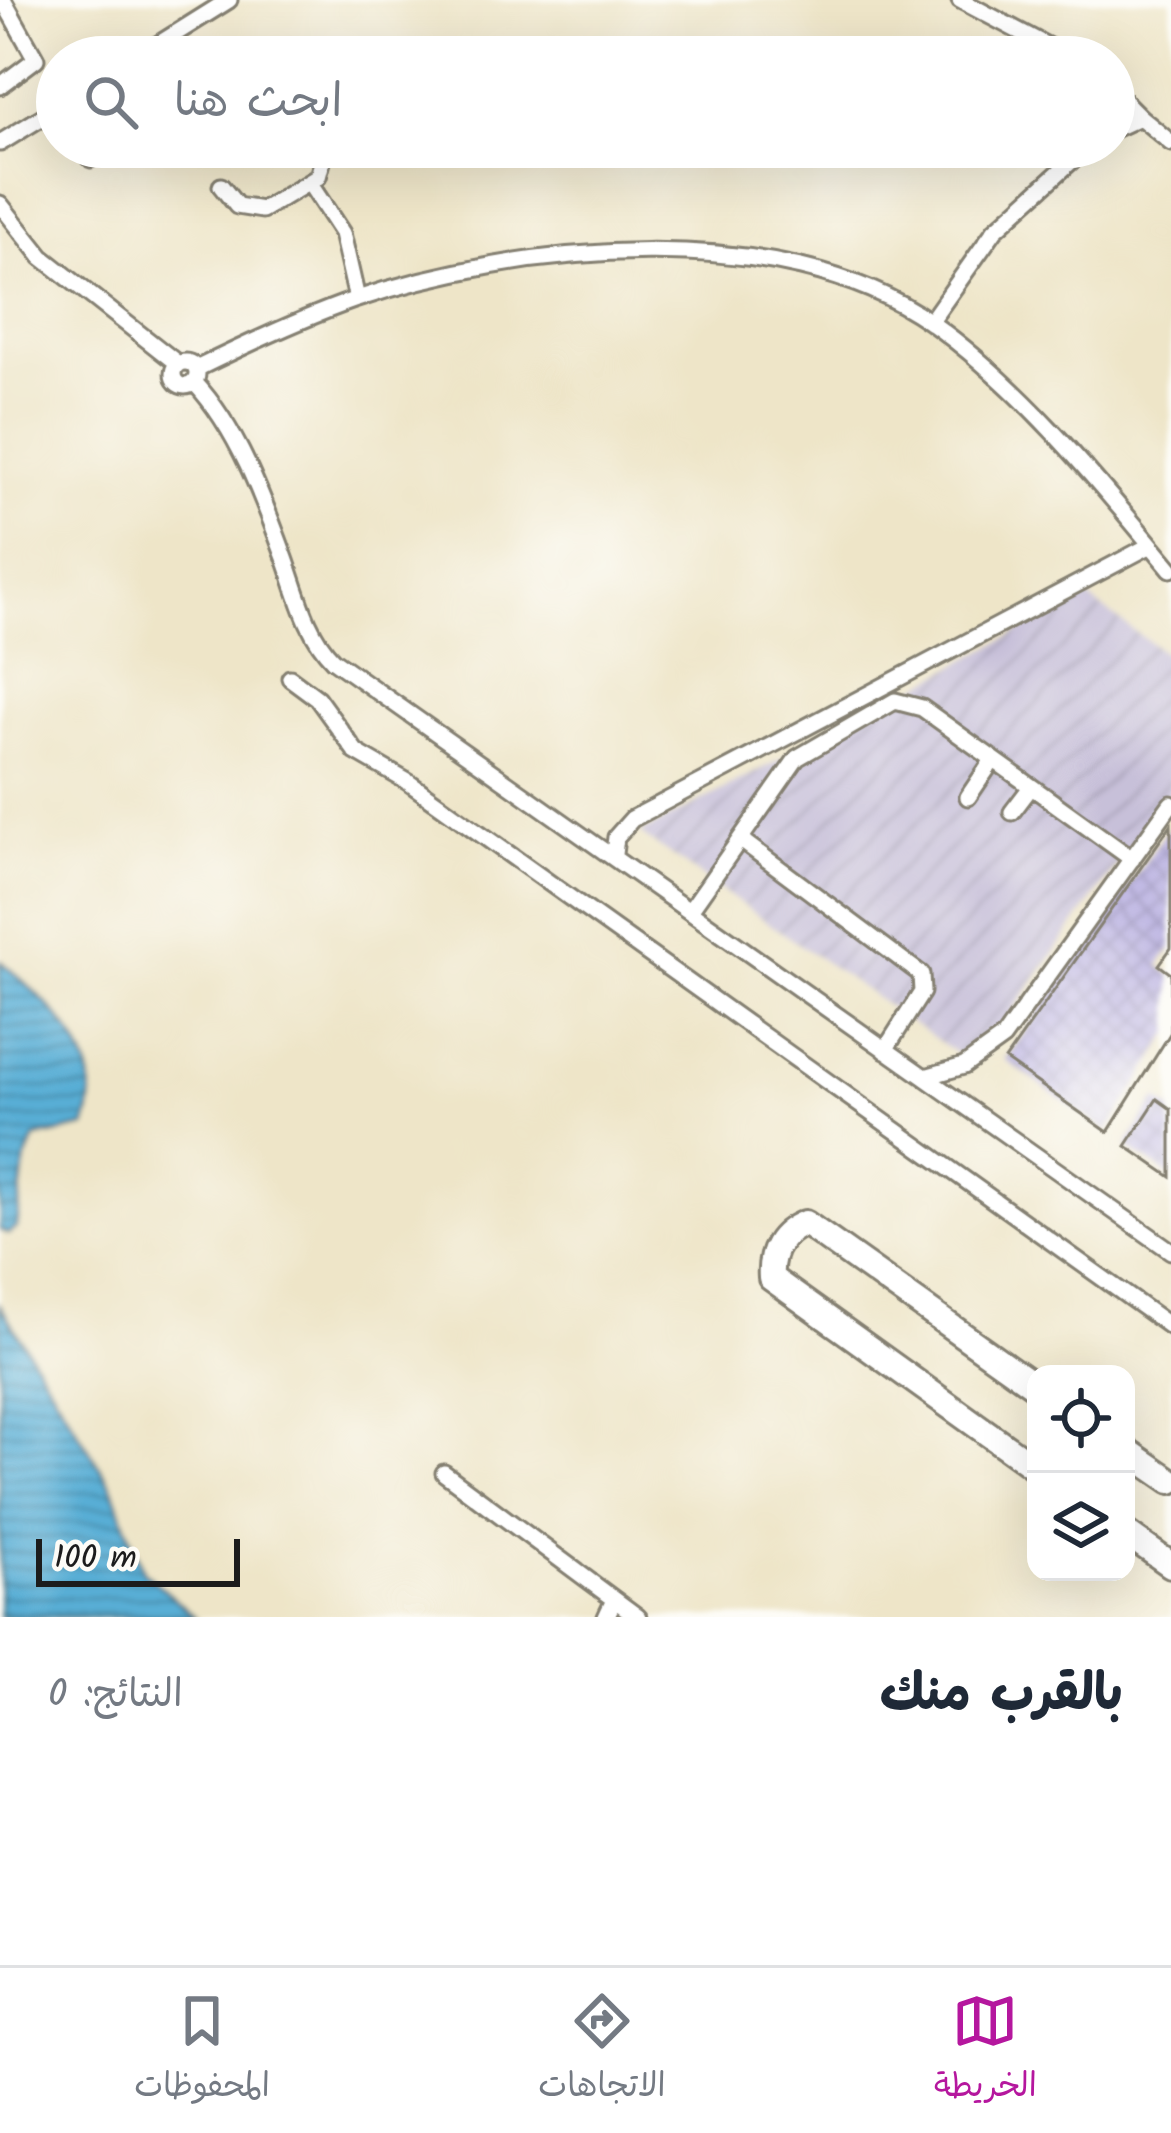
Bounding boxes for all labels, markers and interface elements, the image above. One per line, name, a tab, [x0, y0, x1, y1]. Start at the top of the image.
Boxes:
search box	[36, 36, 1135, 168]
text: ابحث هنا	[174, 67, 342, 139]
icon: search	[78, 69, 144, 135]
map controls	[1027, 1365, 1135, 1581]
button: locate	[1027, 1365, 1135, 1473]
button: layers	[1027, 1473, 1135, 1581]
scale bar	[36, 1533, 240, 1586]
text: 100 m	[54, 1533, 137, 1586]
text: بالقرب منك	[880, 1655, 1123, 1736]
text: النتائج: 0	[48, 1665, 183, 1727]
tab: المحفوظات	[134, 1988, 270, 2114]
tab: الاتجاهات	[538, 1988, 666, 2114]
tab: الخريطة	[934, 1988, 1037, 2114]

